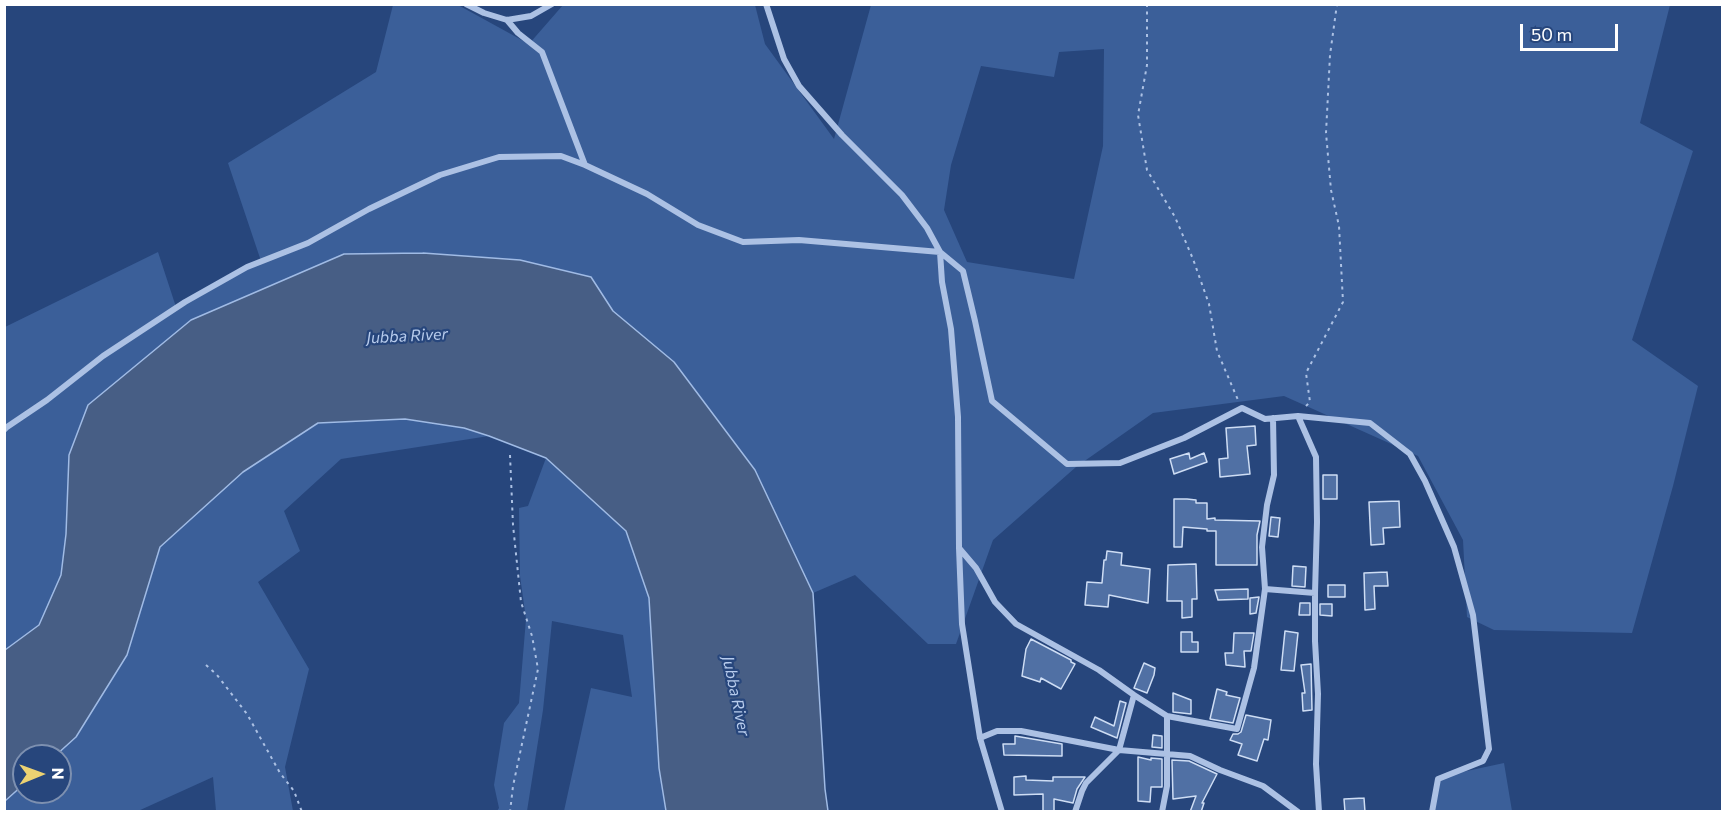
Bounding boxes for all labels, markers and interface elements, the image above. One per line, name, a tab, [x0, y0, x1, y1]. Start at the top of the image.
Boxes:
scale bar	[1523, 12, 1620, 50]
text: 50 m	[1531, 23, 1572, 45]
water label: Jubba River	[366, 324, 448, 348]
water label: Jubba River	[718, 654, 754, 738]
north arrow	[12, 744, 72, 804]
text: N	[49, 768, 68, 780]

